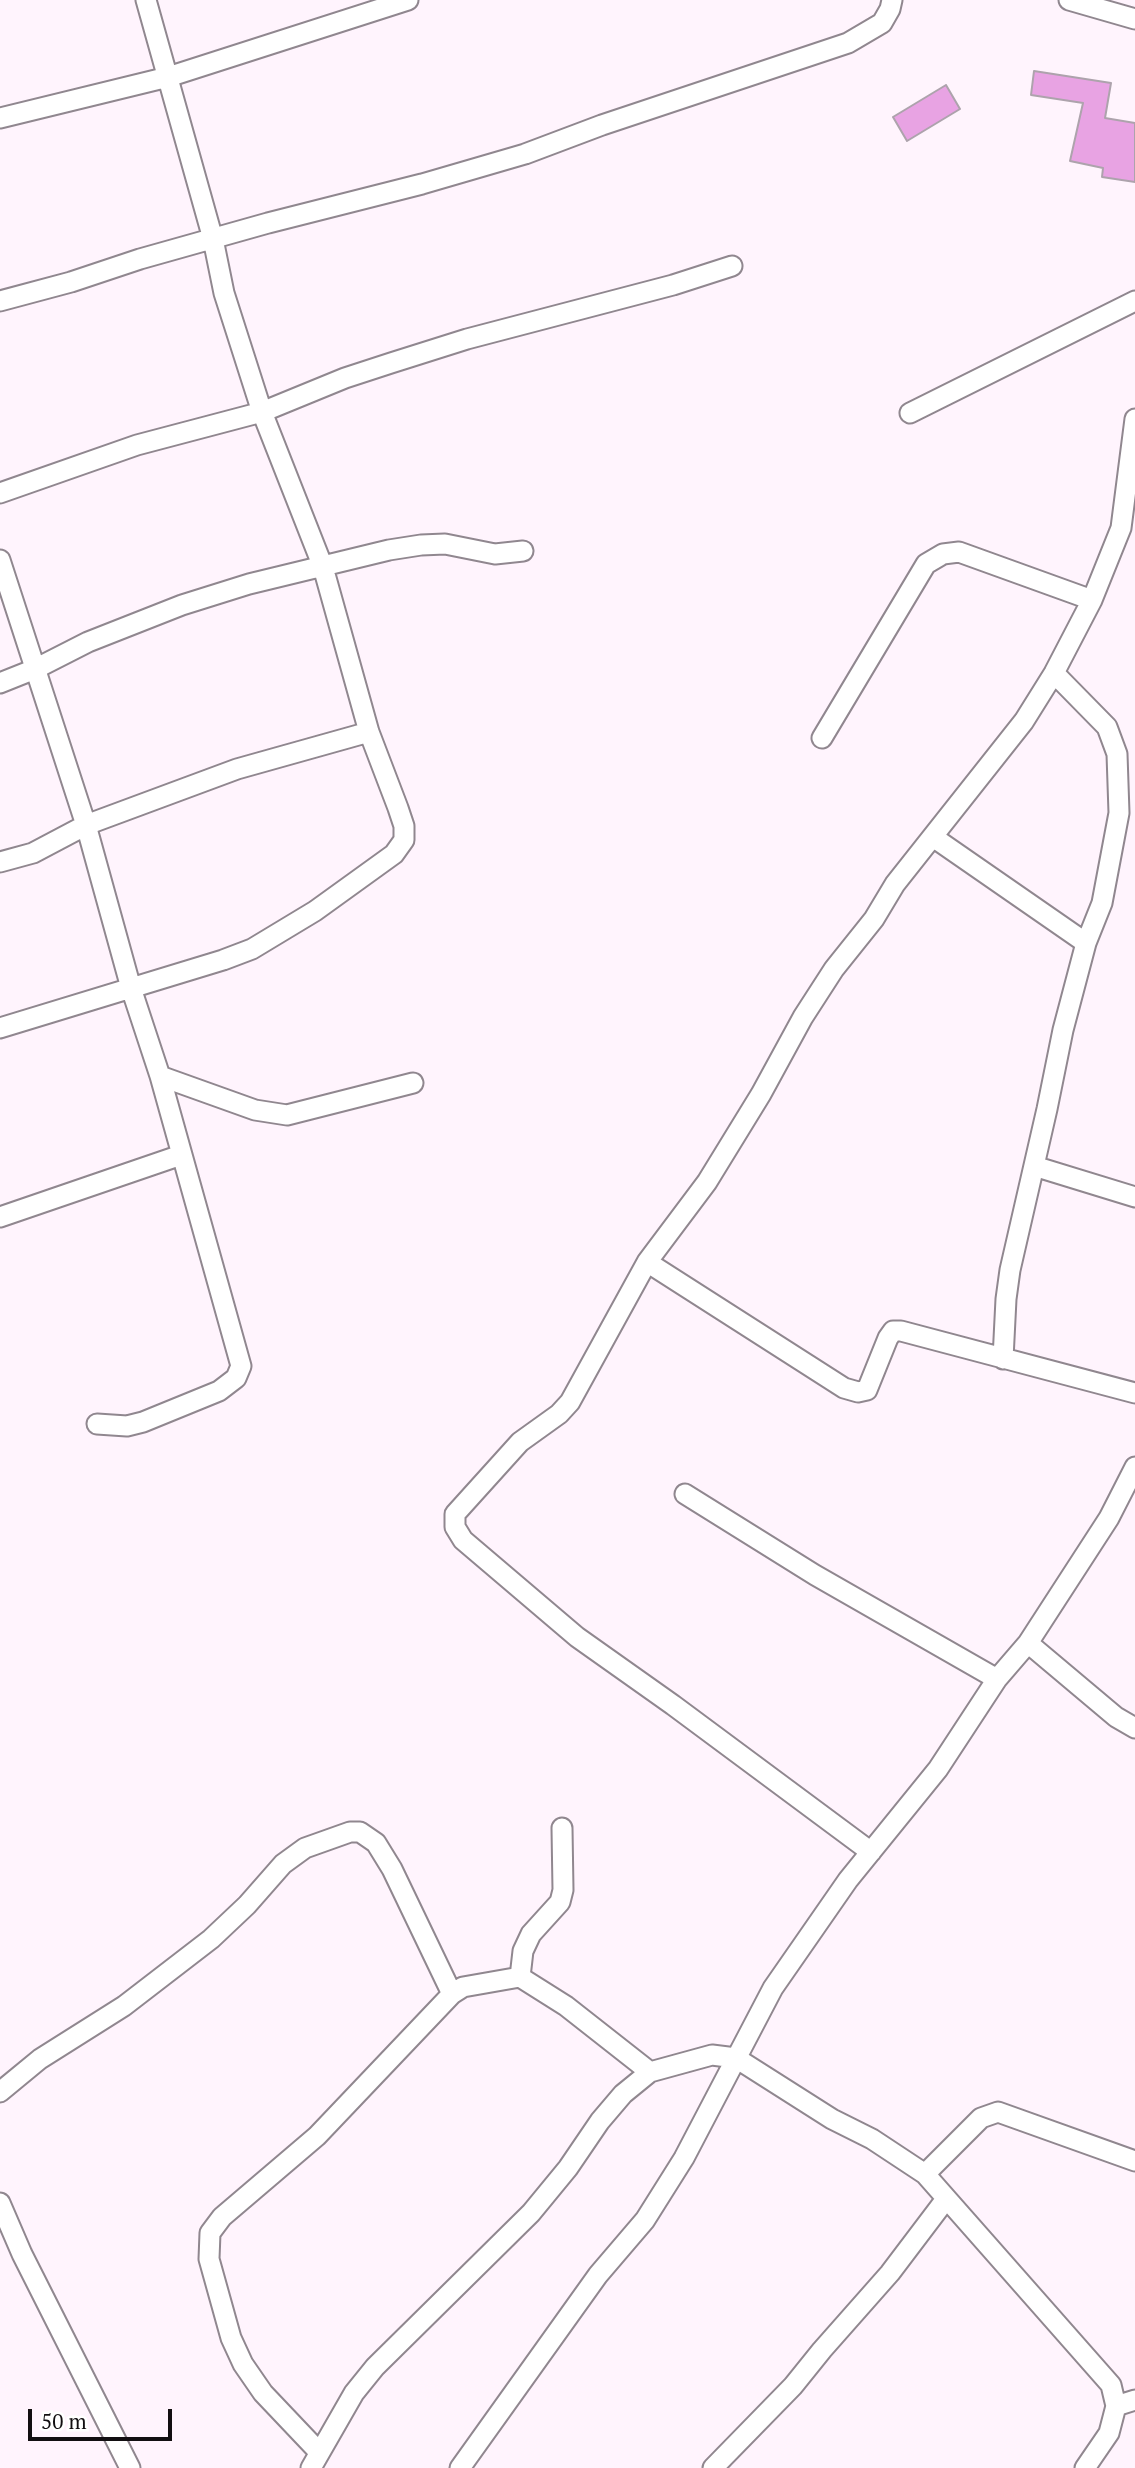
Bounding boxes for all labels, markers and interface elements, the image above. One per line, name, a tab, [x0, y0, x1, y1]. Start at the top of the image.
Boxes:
scale bar	[32, 2394, 175, 2438]
text: 50 m	[41, 2407, 87, 2435]

